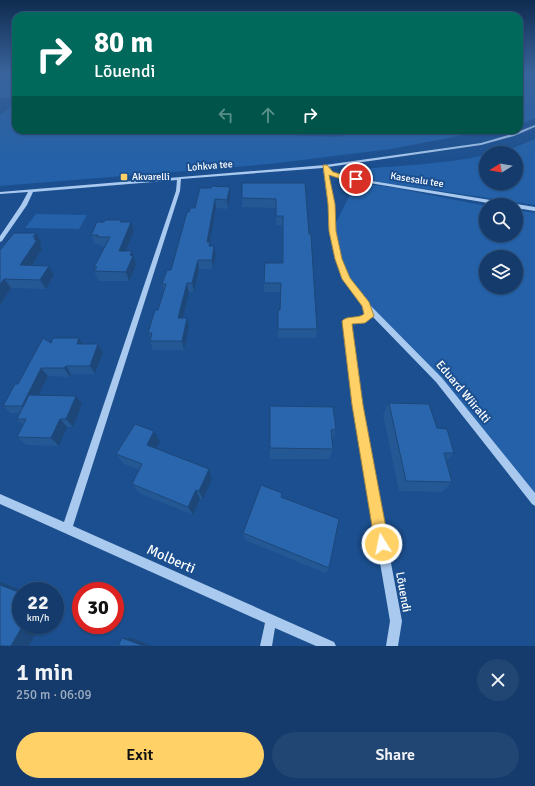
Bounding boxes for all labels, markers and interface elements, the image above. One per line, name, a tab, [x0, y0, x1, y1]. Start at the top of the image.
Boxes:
text: 80 m	[94, 26, 153, 60]
icon: right	[28, 28, 80, 80]
text: Lõuendi	[94, 60, 155, 82]
icon: left	[215, 104, 237, 126]
icon: ahead	[257, 104, 279, 126]
icon: right	[299, 104, 321, 126]
north arrow	[479, 146, 523, 190]
map controls	[479, 146, 523, 294]
street label: Lohkva tee	[187, 158, 233, 174]
pin	[339, 162, 373, 196]
icon: arrive	[345, 168, 367, 190]
street label: Kasesalu tee	[390, 170, 444, 190]
place label: Akvarelli	[132, 171, 170, 183]
marker: Akvarelli	[119, 172, 129, 182]
button: search	[479, 198, 523, 242]
button: layers	[479, 250, 523, 294]
street label: Eduard Wiiralti	[433, 358, 493, 426]
position arrow	[361, 523, 403, 565]
street label: Molberti	[144, 541, 198, 577]
street label: Lõuendi	[392, 571, 414, 613]
speed limit sign: 30	[72, 582, 124, 634]
text: 22	[27, 590, 49, 615]
text: km/h	[27, 612, 49, 624]
text: 1 min	[16, 657, 73, 687]
button: close	[477, 659, 519, 701]
text: 250 m · 06:09	[16, 687, 92, 703]
button: Exit	[16, 732, 264, 778]
button: Share	[272, 732, 519, 778]

